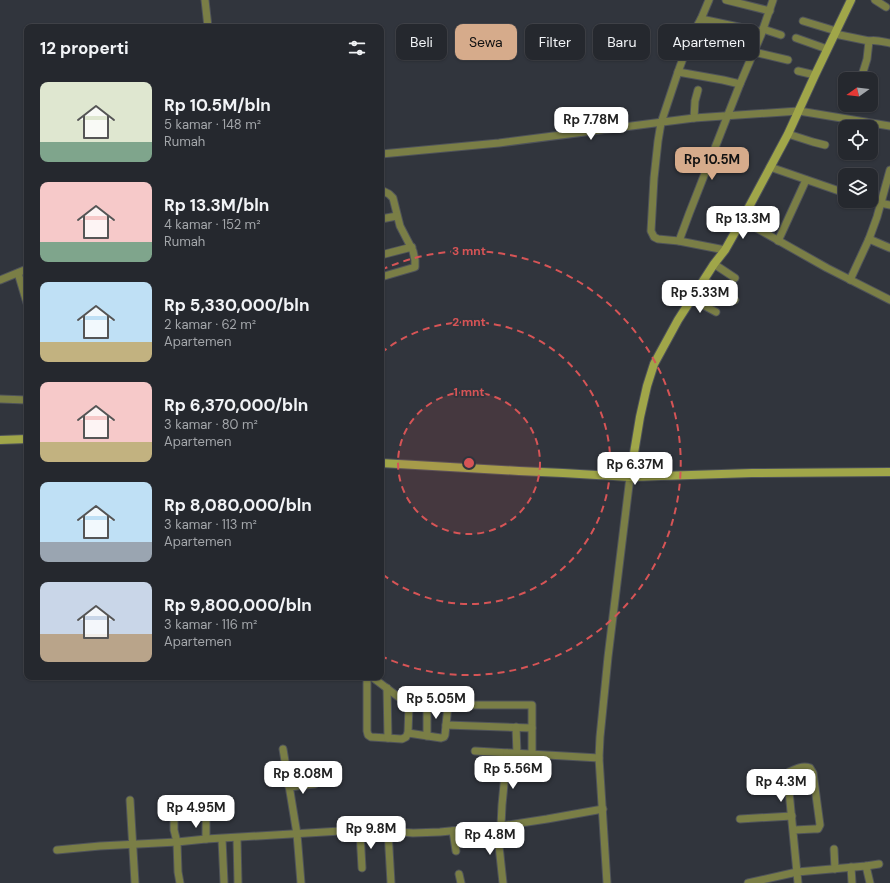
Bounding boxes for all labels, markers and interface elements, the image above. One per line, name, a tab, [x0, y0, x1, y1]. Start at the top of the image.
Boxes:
chip: Beli	[396, 24, 447, 60]
chip: Sewa	[455, 24, 517, 60]
chip: Filter	[525, 24, 585, 60]
chip: Baru	[593, 24, 650, 60]
chip: Apartemen	[658, 24, 759, 60]
text: 12 properti	[40, 37, 129, 59]
icon: filters	[346, 37, 368, 59]
north arrow	[838, 72, 878, 112]
map controls	[838, 72, 878, 208]
text: Rp 10.5M/bln	[164, 94, 271, 116]
icon: home	[72, 98, 120, 146]
pin: Rp 7.78M	[550, 107, 632, 141]
text: Rp 7.78M	[563, 111, 619, 128]
text: 5 kamar · 148 m²	[164, 116, 261, 133]
button: locate	[838, 120, 878, 160]
text: Rumah	[164, 133, 205, 150]
pin: Rp 10.5M	[671, 147, 753, 181]
text: Rp 10.5M	[684, 151, 740, 168]
button: layers	[838, 168, 878, 208]
text: Rp 13.3M/bln	[164, 194, 269, 216]
icon: home	[72, 198, 120, 246]
pin: Rp 13.3M	[702, 206, 784, 240]
text: Rp 13.3M	[716, 210, 770, 227]
text: 4 kamar · 152 m²	[164, 216, 260, 233]
text: Rumah	[164, 233, 205, 250]
text: 3 mnt	[452, 243, 486, 259]
pin: Rp 5.33M	[659, 280, 741, 314]
text: Rp 5.33M	[671, 284, 729, 301]
text: Rp 5,330,000/bln	[164, 294, 309, 316]
icon: home	[72, 298, 120, 346]
text: 2 mnt	[452, 314, 486, 330]
text: 2 kamar · 62 m²	[164, 316, 256, 333]
text: Apartemen	[164, 333, 231, 350]
text: 1 mnt	[453, 384, 485, 400]
text: Rp 6,370,000/bln	[164, 394, 308, 416]
icon: home	[72, 398, 120, 446]
text: 3 kamar · 80 m²	[164, 416, 258, 433]
text: Apartemen	[164, 433, 231, 450]
pin: Rp 6.37M	[594, 452, 676, 486]
centre of rings	[462, 456, 476, 470]
text: Rp 6.37M	[606, 456, 664, 473]
text: Rp 8,080,000/bln	[164, 494, 312, 516]
icon: home	[72, 498, 120, 546]
text: 3 kamar · 113 m²	[164, 516, 257, 533]
text: Apartemen	[164, 533, 231, 550]
text: Rp 9,800,000/bln	[164, 594, 312, 616]
icon: home	[72, 598, 120, 646]
text: 3 kamar · 116 m²	[164, 616, 257, 633]
text: Apartemen	[164, 633, 231, 650]
pin: Rp 5.05M	[395, 686, 477, 720]
text: Rp 5.05M	[406, 690, 466, 707]
pin: Rp 5.56M	[472, 756, 554, 790]
text: Rp 5.56M	[484, 760, 542, 777]
pin: Rp 8.08M	[262, 761, 344, 795]
text: Rp 8.08M	[273, 765, 333, 782]
pin: Rp 4.3M	[744, 769, 818, 803]
text: Rp 4.3M	[756, 773, 806, 790]
pin: Rp 4.95M	[155, 795, 237, 829]
text: Rp 4.95M	[167, 799, 225, 816]
pin: Rp 9.8M	[334, 816, 408, 850]
text: Rp 9.8M	[346, 820, 396, 837]
pin: Rp 4.8M	[453, 822, 527, 856]
text: Rp 4.8M	[464, 826, 516, 843]

